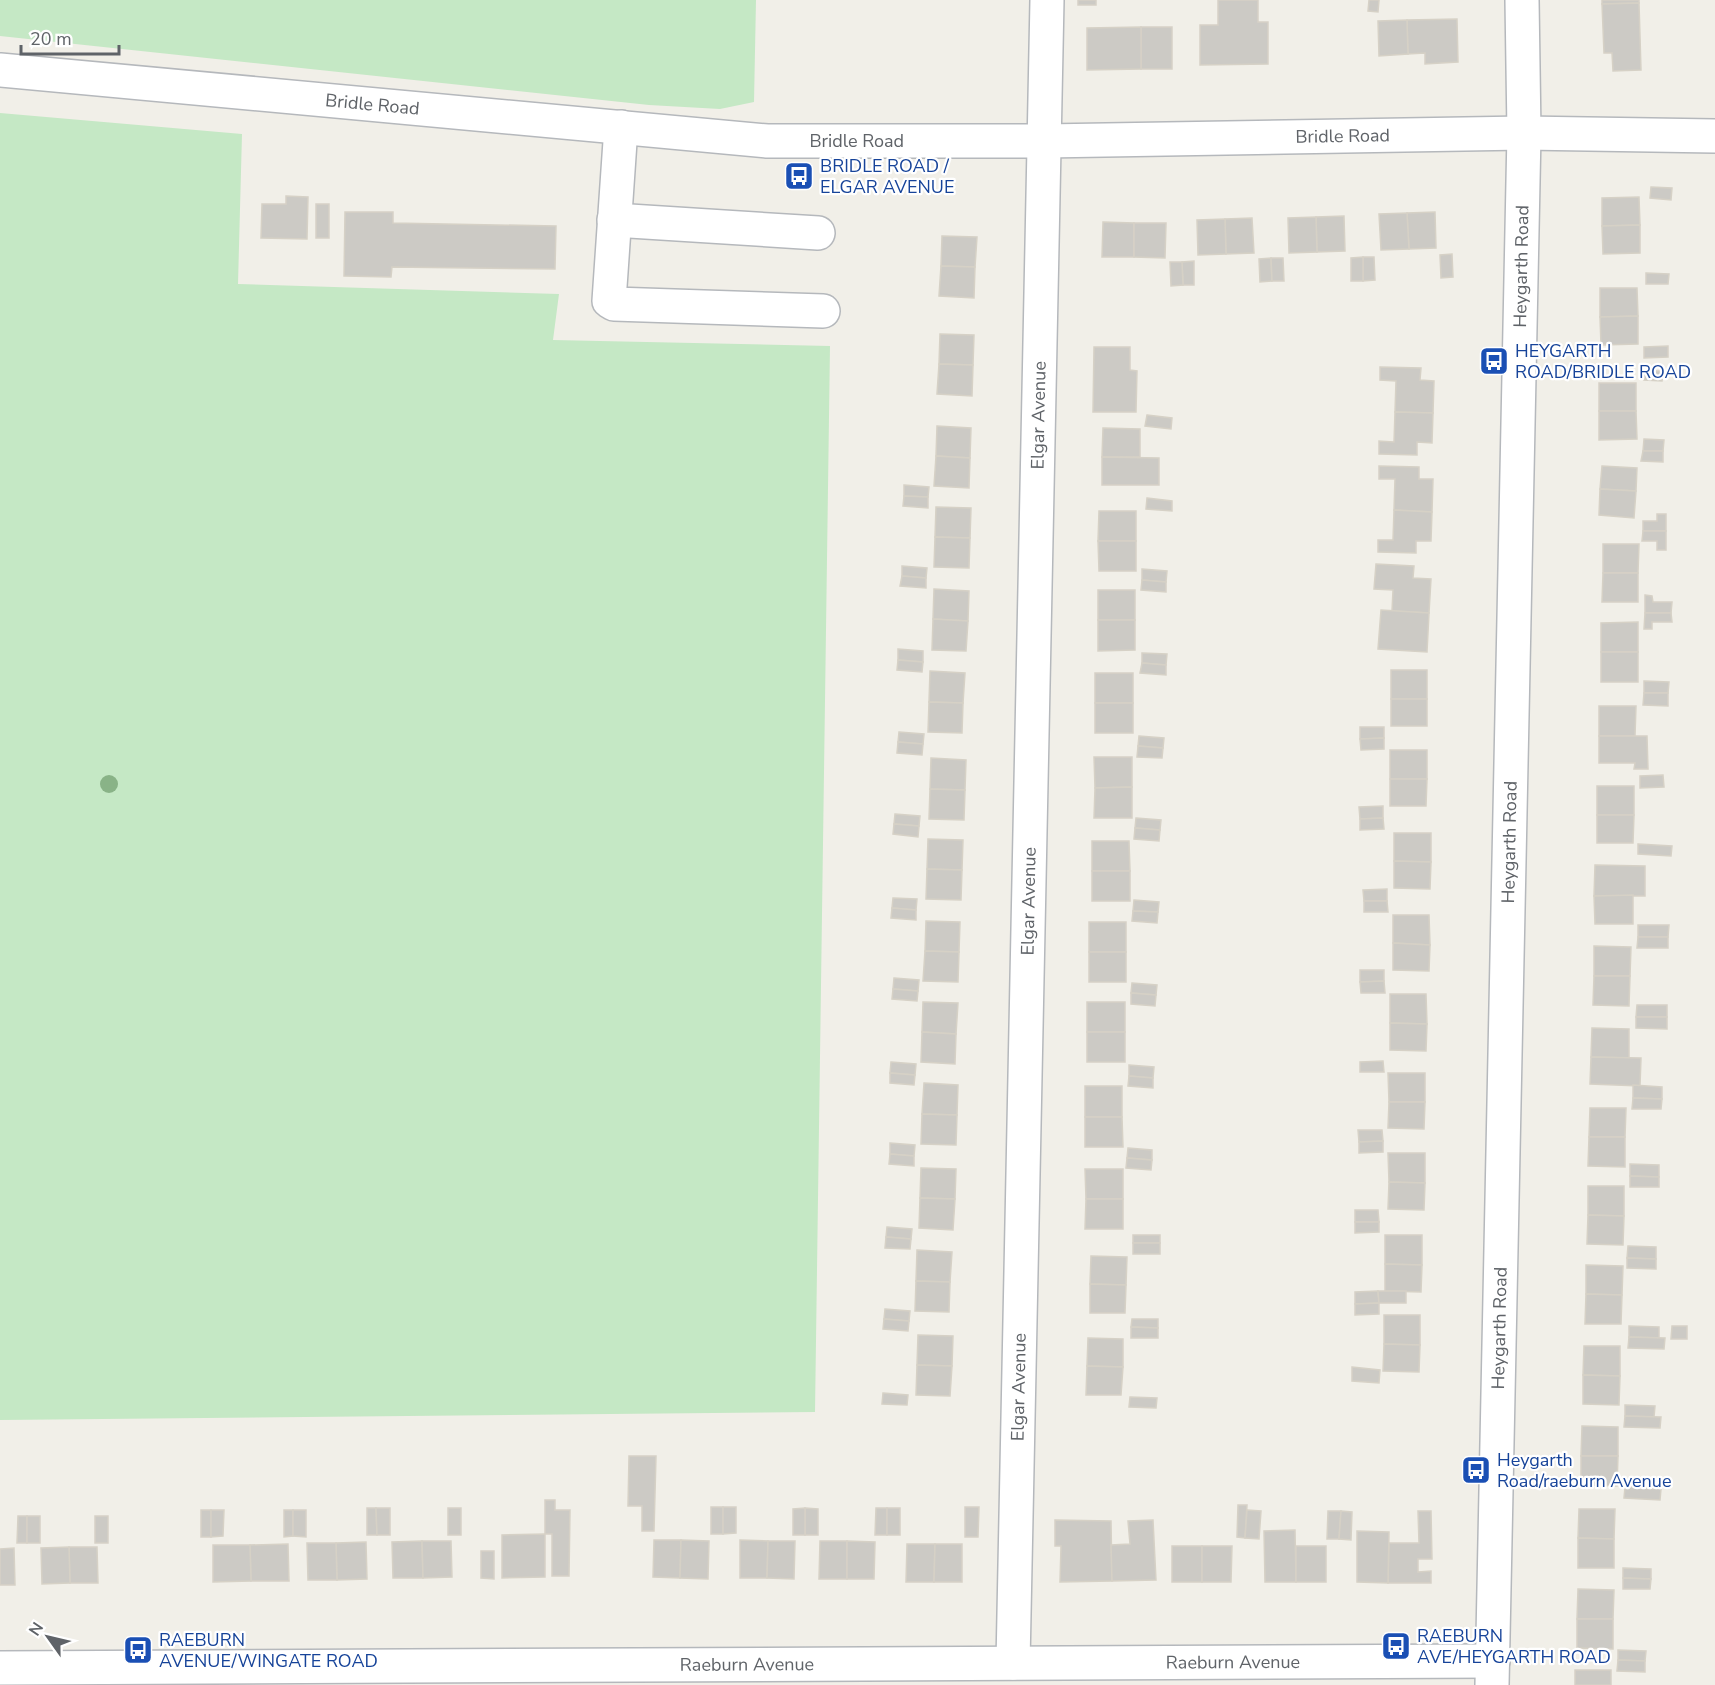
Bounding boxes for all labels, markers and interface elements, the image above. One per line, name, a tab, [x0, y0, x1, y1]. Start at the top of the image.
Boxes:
scale bar	[21, 18, 118, 56]
text: 20 m	[30, 27, 72, 51]
street label: Bridle Road	[324, 88, 421, 121]
street label: Bridle Road	[1295, 123, 1390, 149]
street label: Bridle Road	[809, 129, 904, 153]
place label: BRIDLE ROAD / ELGAR AVENUE	[820, 154, 954, 199]
bus stop icon: BRIDLE ROAD / ELGAR AVENUE	[783, 160, 815, 192]
street label: Heygarth Road	[1508, 205, 1535, 328]
place label: HEYGARTH ROAD/BRIDLE ROAD	[1515, 339, 1691, 384]
bus stop icon: HEYGARTH ROAD/BRIDLE ROAD	[1478, 345, 1510, 377]
street label: Elgar Avenue	[1025, 361, 1052, 470]
street label: Heygarth Road	[1496, 781, 1523, 904]
street label: Elgar Avenue	[1015, 847, 1042, 956]
street label: Heygarth Road	[1486, 1267, 1513, 1390]
street label: Elgar Avenue	[1006, 1333, 1032, 1441]
place label: Heygarth Road/raeburn Avenue	[1497, 1448, 1672, 1493]
bus stop icon: Heygarth Road/raeburn Avenue	[1460, 1454, 1492, 1486]
north arrow	[18, 1607, 78, 1667]
text: N	[24, 1618, 49, 1640]
place label: RAEBURN AVE/HEYGARTH ROAD	[1417, 1624, 1611, 1669]
place label: RAEBURN AVENUE/WINGATE ROAD	[159, 1628, 378, 1673]
bus stop icon: RAEBURN AVE/HEYGARTH ROAD	[1380, 1630, 1412, 1662]
bus stop icon: RAEBURN AVENUE/WINGATE ROAD	[122, 1634, 154, 1666]
street label: Raeburn Avenue	[1166, 1650, 1300, 1675]
street label: Raeburn Avenue	[680, 1652, 814, 1677]

